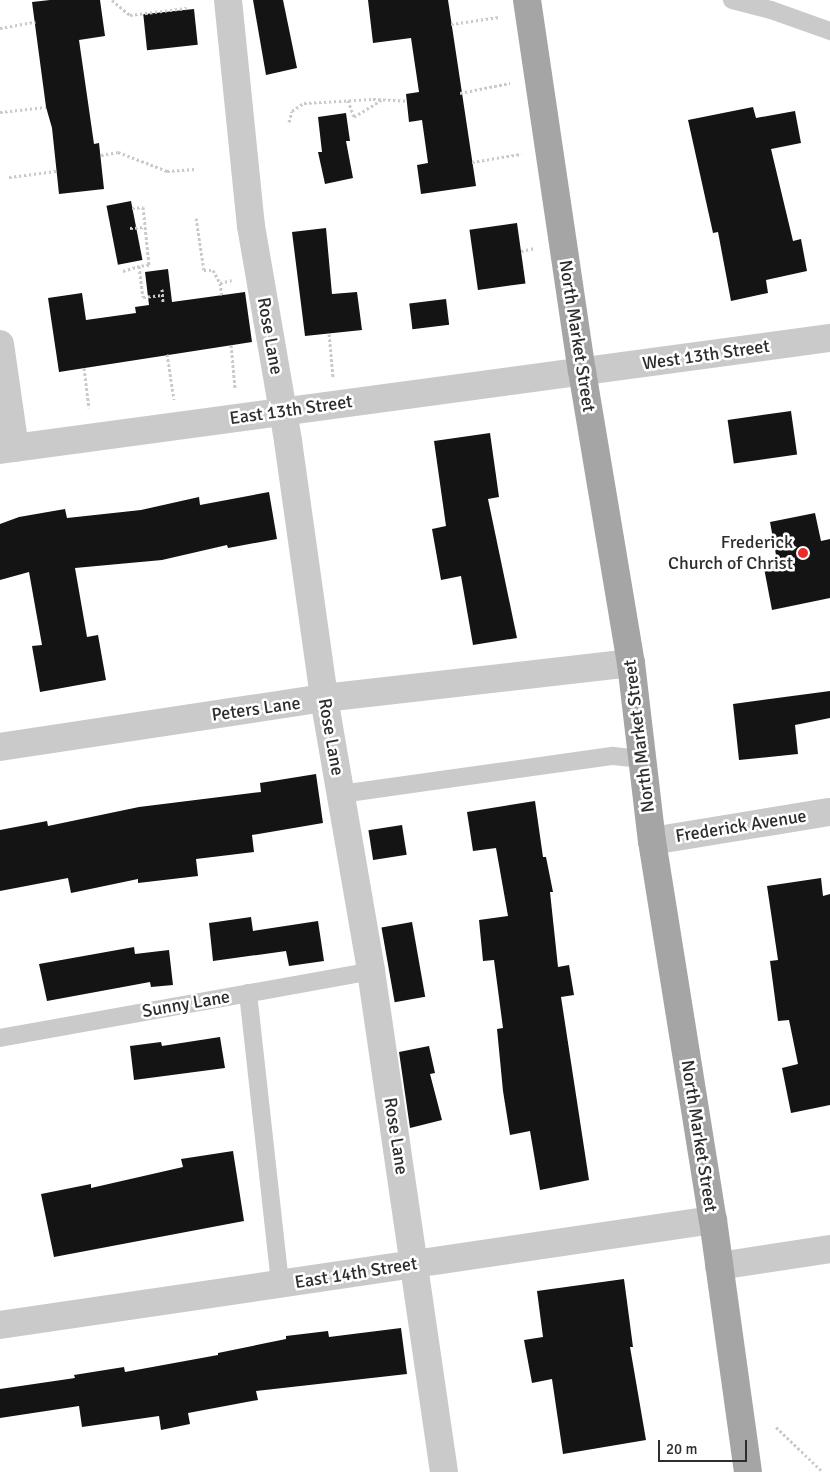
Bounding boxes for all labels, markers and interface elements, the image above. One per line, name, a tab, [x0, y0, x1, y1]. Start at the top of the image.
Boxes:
street label: North Market Street	[554, 258, 600, 414]
street label: Rose Lane	[253, 296, 287, 376]
street label: West 13th Street	[641, 335, 771, 375]
street label: East 13th Street	[228, 391, 354, 429]
place label: Frederick Church of Christ	[668, 532, 793, 574]
marker: Frederick Church of Christ	[797, 547, 809, 559]
street label: North Market Street	[619, 658, 659, 814]
street label: Peters Lane	[210, 692, 302, 726]
street label: Rose Lane	[314, 697, 348, 777]
street label: Frederick Avenue	[674, 805, 808, 847]
street label: Sunny Lane	[140, 986, 232, 1022]
street label: North Market Street	[676, 1058, 722, 1214]
street label: Rose Lane	[379, 1096, 413, 1176]
street label: East 14th Street	[293, 1253, 419, 1293]
scale bar	[660, 1430, 749, 1462]
text: 20 m	[666, 1440, 697, 1458]

